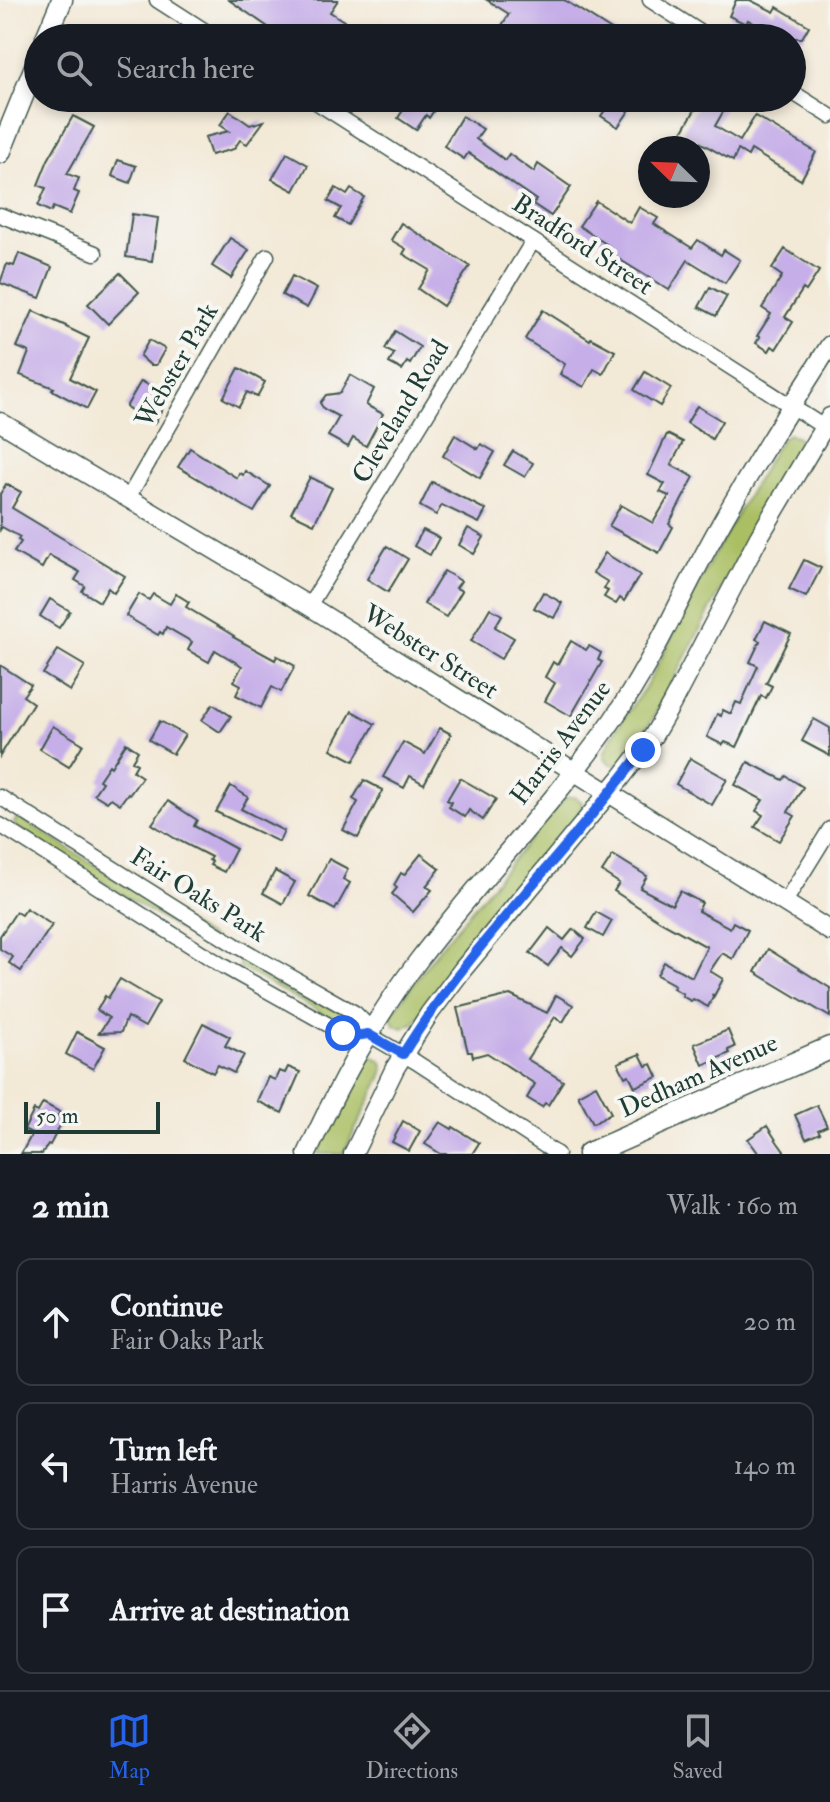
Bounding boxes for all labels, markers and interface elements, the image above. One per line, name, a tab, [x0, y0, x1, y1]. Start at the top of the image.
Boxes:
search box	[24, 24, 806, 112]
icon: search	[52, 46, 96, 90]
text: Search here	[116, 50, 255, 87]
north arrow	[638, 136, 710, 208]
street label: Bradford Street	[506, 187, 659, 302]
street label: Webster Park	[128, 297, 226, 434]
street label: Cleveland Road	[346, 334, 456, 489]
street label: Webster Street	[356, 597, 504, 706]
street label: Harris Avenue	[504, 674, 618, 811]
route end	[625, 732, 661, 768]
street label: Fair Oaks Park	[125, 840, 273, 950]
route start	[325, 1015, 361, 1051]
street label: Dedham Avenue	[614, 1027, 783, 1125]
scale bar	[24, 1098, 160, 1134]
text: 50 m	[36, 1102, 78, 1130]
text: 2 min	[32, 1185, 109, 1228]
text: Walk · 160 m	[667, 1190, 798, 1222]
text: Continue	[110, 1288, 223, 1325]
icon: ahead	[34, 1300, 78, 1344]
text: 20 m	[744, 1306, 796, 1338]
text: Fair Oaks Park	[110, 1325, 264, 1357]
text: Turn left	[110, 1432, 217, 1469]
icon: left	[34, 1444, 78, 1488]
text: 140 m	[734, 1450, 796, 1482]
text: Harris Avenue	[110, 1469, 258, 1501]
icon: arrive	[34, 1588, 78, 1632]
text: Arrive at destination	[110, 1592, 350, 1629]
tab: Map	[107, 1709, 151, 1785]
tab: Directions	[366, 1709, 458, 1785]
tab: Saved	[673, 1709, 723, 1785]

